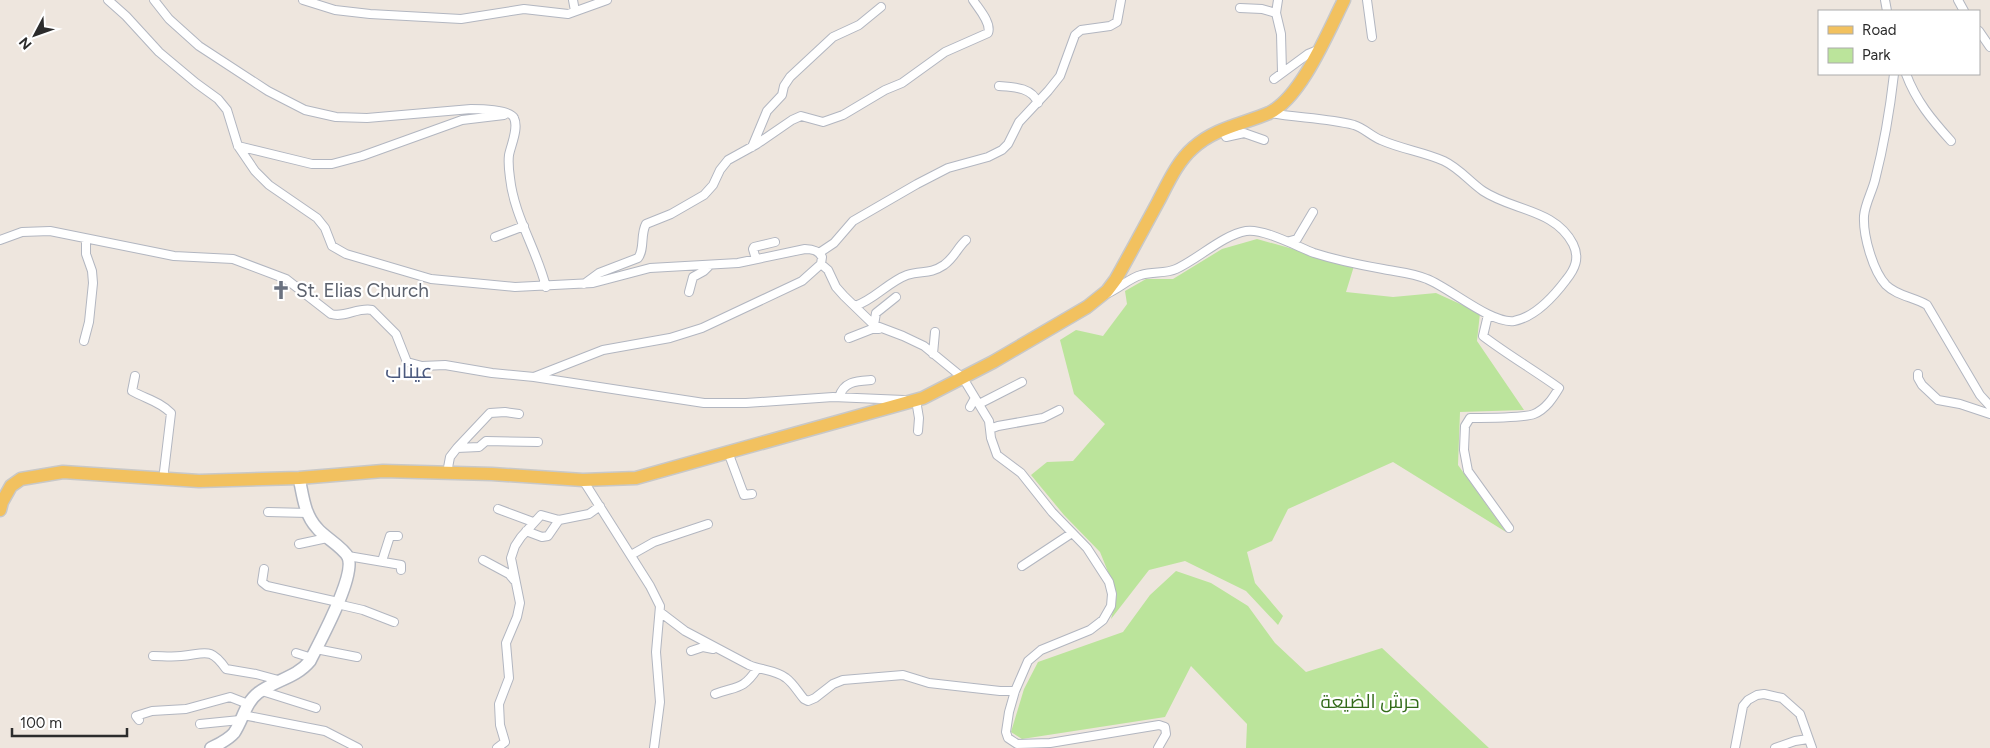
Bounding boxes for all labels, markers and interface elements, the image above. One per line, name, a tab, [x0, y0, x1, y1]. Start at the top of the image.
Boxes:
north arrow	[10, 10, 60, 60]
legend	[1818, 10, 1980, 75]
text: Road	[1862, 21, 1897, 39]
text: N	[16, 34, 36, 53]
text: Park	[1862, 46, 1891, 64]
church icon: St. Elias Church	[270, 279, 292, 301]
place label: St. Elias Church	[296, 279, 429, 302]
district label: عيناب	[385, 358, 433, 383]
park label: حرش الضيعة	[1320, 690, 1420, 713]
scale bar	[12, 706, 128, 738]
text: 100 m	[20, 714, 62, 732]

